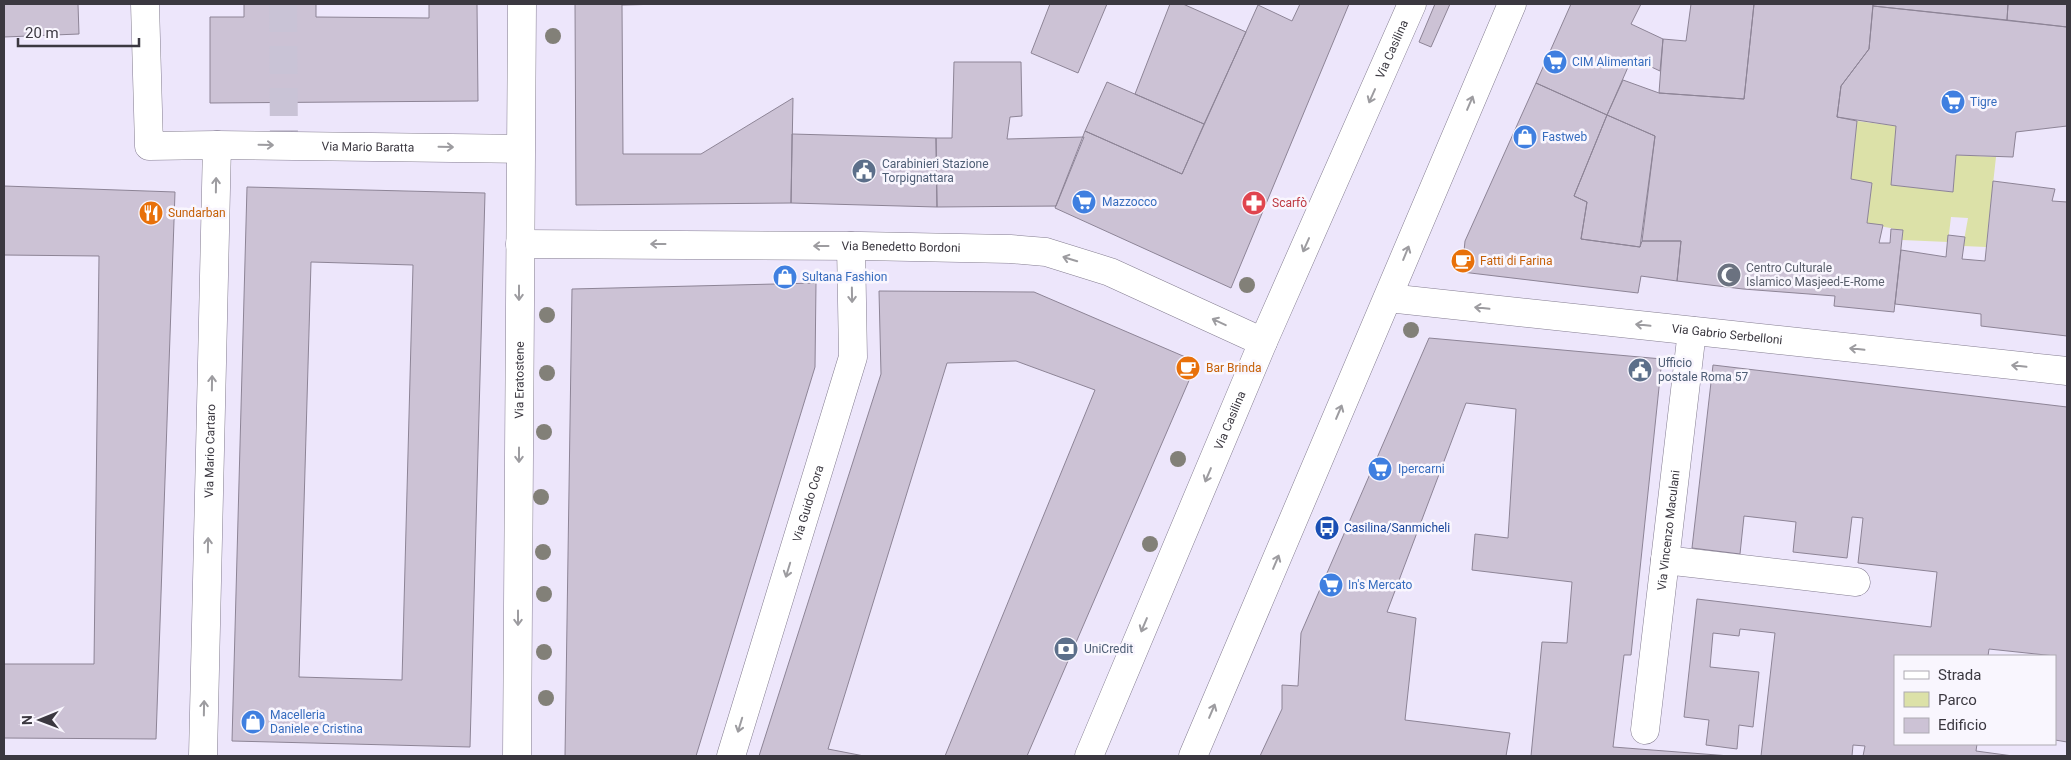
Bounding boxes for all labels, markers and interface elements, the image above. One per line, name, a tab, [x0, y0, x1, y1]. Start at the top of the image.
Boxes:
scale bar	[18, 15, 139, 47]
street label: Via Casilina	[1373, 18, 1411, 81]
text: 20 m	[25, 24, 59, 42]
supermarket icon: CIM Alimentari	[1542, 49, 1568, 75]
place label: CIM Alimentari	[1572, 55, 1651, 69]
one-way arrow	[1366, 88, 1376, 103]
supermarket icon: Tigre	[1940, 89, 1966, 115]
place label: Tigre	[1970, 95, 1997, 109]
one-way arrow	[1465, 96, 1475, 111]
shop icon: Fastweb	[1512, 124, 1538, 150]
place label: Fastweb	[1542, 130, 1587, 144]
street label: Via Mario Baratta	[321, 139, 414, 155]
one-way arrow	[258, 141, 274, 150]
one-way arrow	[438, 142, 454, 152]
place label: Carabinieri Stazione Torpignattara	[882, 157, 989, 185]
public building icon: Carabinieri Stazione Torpignattara	[851, 158, 877, 184]
one-way arrow	[212, 177, 221, 193]
supermarket icon: Mazzocco	[1071, 189, 1097, 215]
pharmacy icon: Scarfò	[1241, 190, 1267, 216]
place label: Mazzocco	[1102, 195, 1157, 209]
place label: Scarfò	[1272, 196, 1307, 210]
restaurant icon: Sundarban	[138, 200, 164, 226]
place label: Sundarban	[168, 206, 226, 220]
one-way arrow	[1301, 237, 1311, 252]
one-way arrow	[651, 239, 667, 249]
street label: Via Benedetto Bordoni	[841, 239, 961, 255]
one-way arrow	[813, 241, 830, 251]
one-way arrow	[1402, 246, 1412, 261]
cafe icon: Fatti di Farina	[1450, 248, 1476, 274]
one-way arrow	[1062, 254, 1078, 263]
place label: Fatti di Farina	[1480, 254, 1552, 268]
place label: Centro Culturale Islamico Masjeed-E-Rome	[1746, 261, 1885, 289]
mosque icon: Centro Culturale Islamico Masjeed-E-Rome	[1716, 262, 1742, 288]
shop icon: Sultana Fashion	[772, 264, 798, 290]
place label: Sultana Fashion	[802, 270, 887, 284]
one-way arrow	[515, 285, 524, 301]
one-way arrow	[847, 286, 857, 302]
one-way arrow	[1474, 303, 1490, 313]
one-way arrow	[1212, 317, 1227, 326]
one-way arrow	[1636, 320, 1652, 330]
street label: Via Gabrio Serbelloni	[1671, 322, 1783, 347]
street label: Via Eratostene	[512, 341, 527, 419]
one-way arrow	[1850, 344, 1866, 354]
cafe icon: Bar Brinda	[1175, 355, 1201, 381]
place label: Ufficio postale Roma 57	[1658, 356, 1748, 384]
public building icon: Ufficio postale Roma 57	[1627, 357, 1653, 383]
place label: Bar Brinda	[1206, 361, 1261, 375]
one-way arrow	[2011, 361, 2027, 371]
one-way arrow	[207, 375, 217, 391]
street label: Via Casilina	[1211, 389, 1249, 452]
street label: Via Mario Cartaro	[202, 404, 218, 498]
one-way arrow	[1335, 405, 1345, 420]
one-way arrow	[514, 447, 524, 463]
supermarket icon: Ipercarni	[1367, 456, 1393, 482]
place label: Ipercarni	[1398, 462, 1445, 476]
street label: Via Guido Cora	[790, 464, 827, 544]
one-way arrow	[1202, 467, 1212, 482]
street label: Via Vincenzo Maculani	[1654, 469, 1683, 591]
bus stop icon: Casilina/Sanmicheli	[1314, 515, 1340, 541]
place label: Casilina/Sanmicheli	[1344, 521, 1450, 535]
one-way arrow	[203, 537, 213, 554]
one-way arrow	[1271, 555, 1281, 570]
one-way arrow	[782, 562, 792, 578]
supermarket icon: In's Mercato	[1318, 572, 1344, 598]
place label: In's Mercato	[1348, 578, 1412, 592]
one-way arrow	[513, 610, 523, 626]
one-way arrow	[1139, 617, 1149, 632]
bank icon: UniCredit	[1053, 636, 1079, 662]
place label: UniCredit	[1084, 642, 1133, 656]
legend	[1894, 655, 2056, 745]
text: Strada	[1938, 666, 1981, 684]
text: Parco	[1938, 691, 1977, 709]
north arrow	[15, 695, 65, 745]
one-way arrow	[199, 700, 209, 716]
one-way arrow	[1208, 704, 1218, 719]
place label: Macelleria Daniele e Cristina	[270, 708, 363, 736]
shop icon: Macelleria Daniele e Cristina	[240, 709, 266, 735]
text: N	[19, 715, 35, 725]
text: Edificio	[1938, 716, 1987, 734]
one-way arrow	[735, 717, 745, 733]

